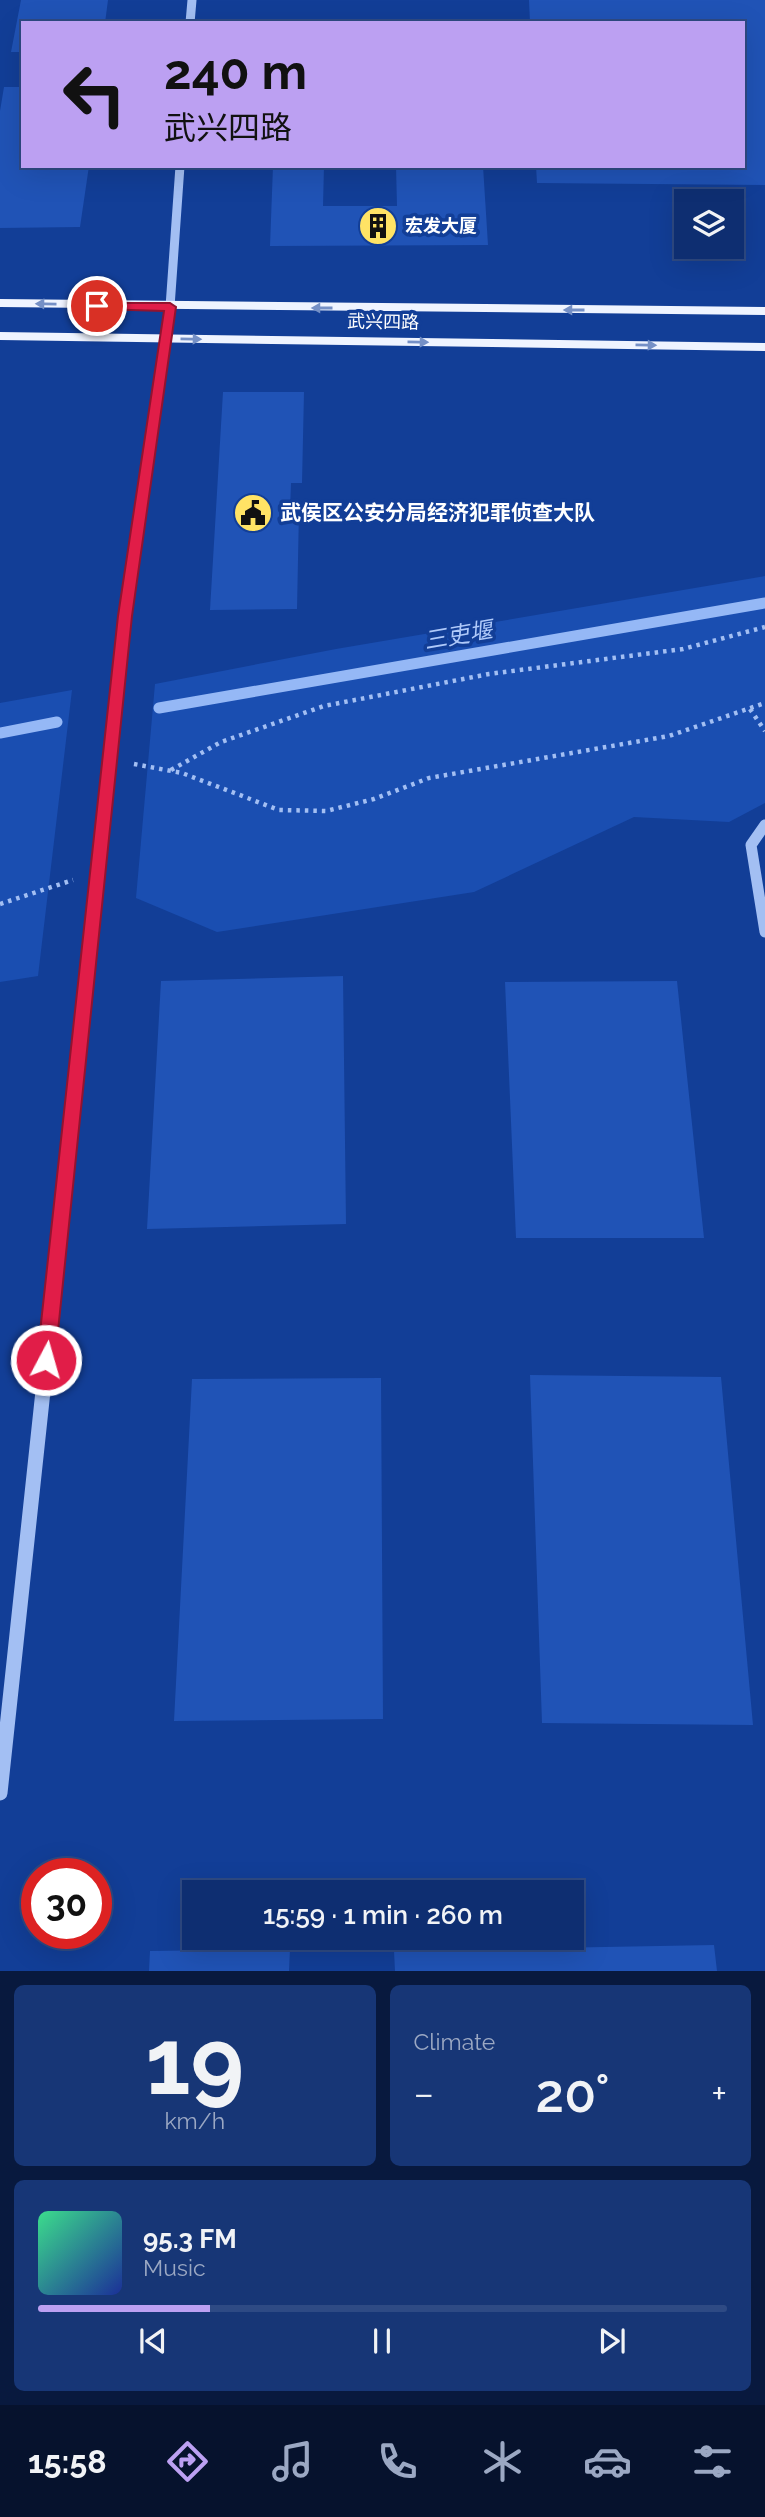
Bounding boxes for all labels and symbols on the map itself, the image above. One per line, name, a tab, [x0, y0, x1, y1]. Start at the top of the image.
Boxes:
building icon: 宏发大厦	[357, 205, 399, 247]
place label: 宏发大厦	[405, 215, 477, 236]
pin	[67, 276, 127, 336]
one-way arrow	[35, 299, 57, 310]
one-way arrow	[311, 302, 333, 314]
one-way arrow	[563, 304, 585, 315]
street label: 武兴四路	[347, 310, 419, 333]
one-way arrow	[180, 333, 202, 345]
one-way arrow	[407, 336, 429, 348]
one-way arrow	[635, 339, 657, 351]
public building icon: 武侯区公安分局经济犯罪侦查大队	[232, 492, 274, 534]
place label: 武侯区公安分局经济犯罪侦查大队	[280, 500, 595, 525]
water label: 三吏堰	[422, 615, 498, 654]
position arrow	[9, 1323, 83, 1397]
speed limit sign: 30	[21, 1858, 112, 1949]

